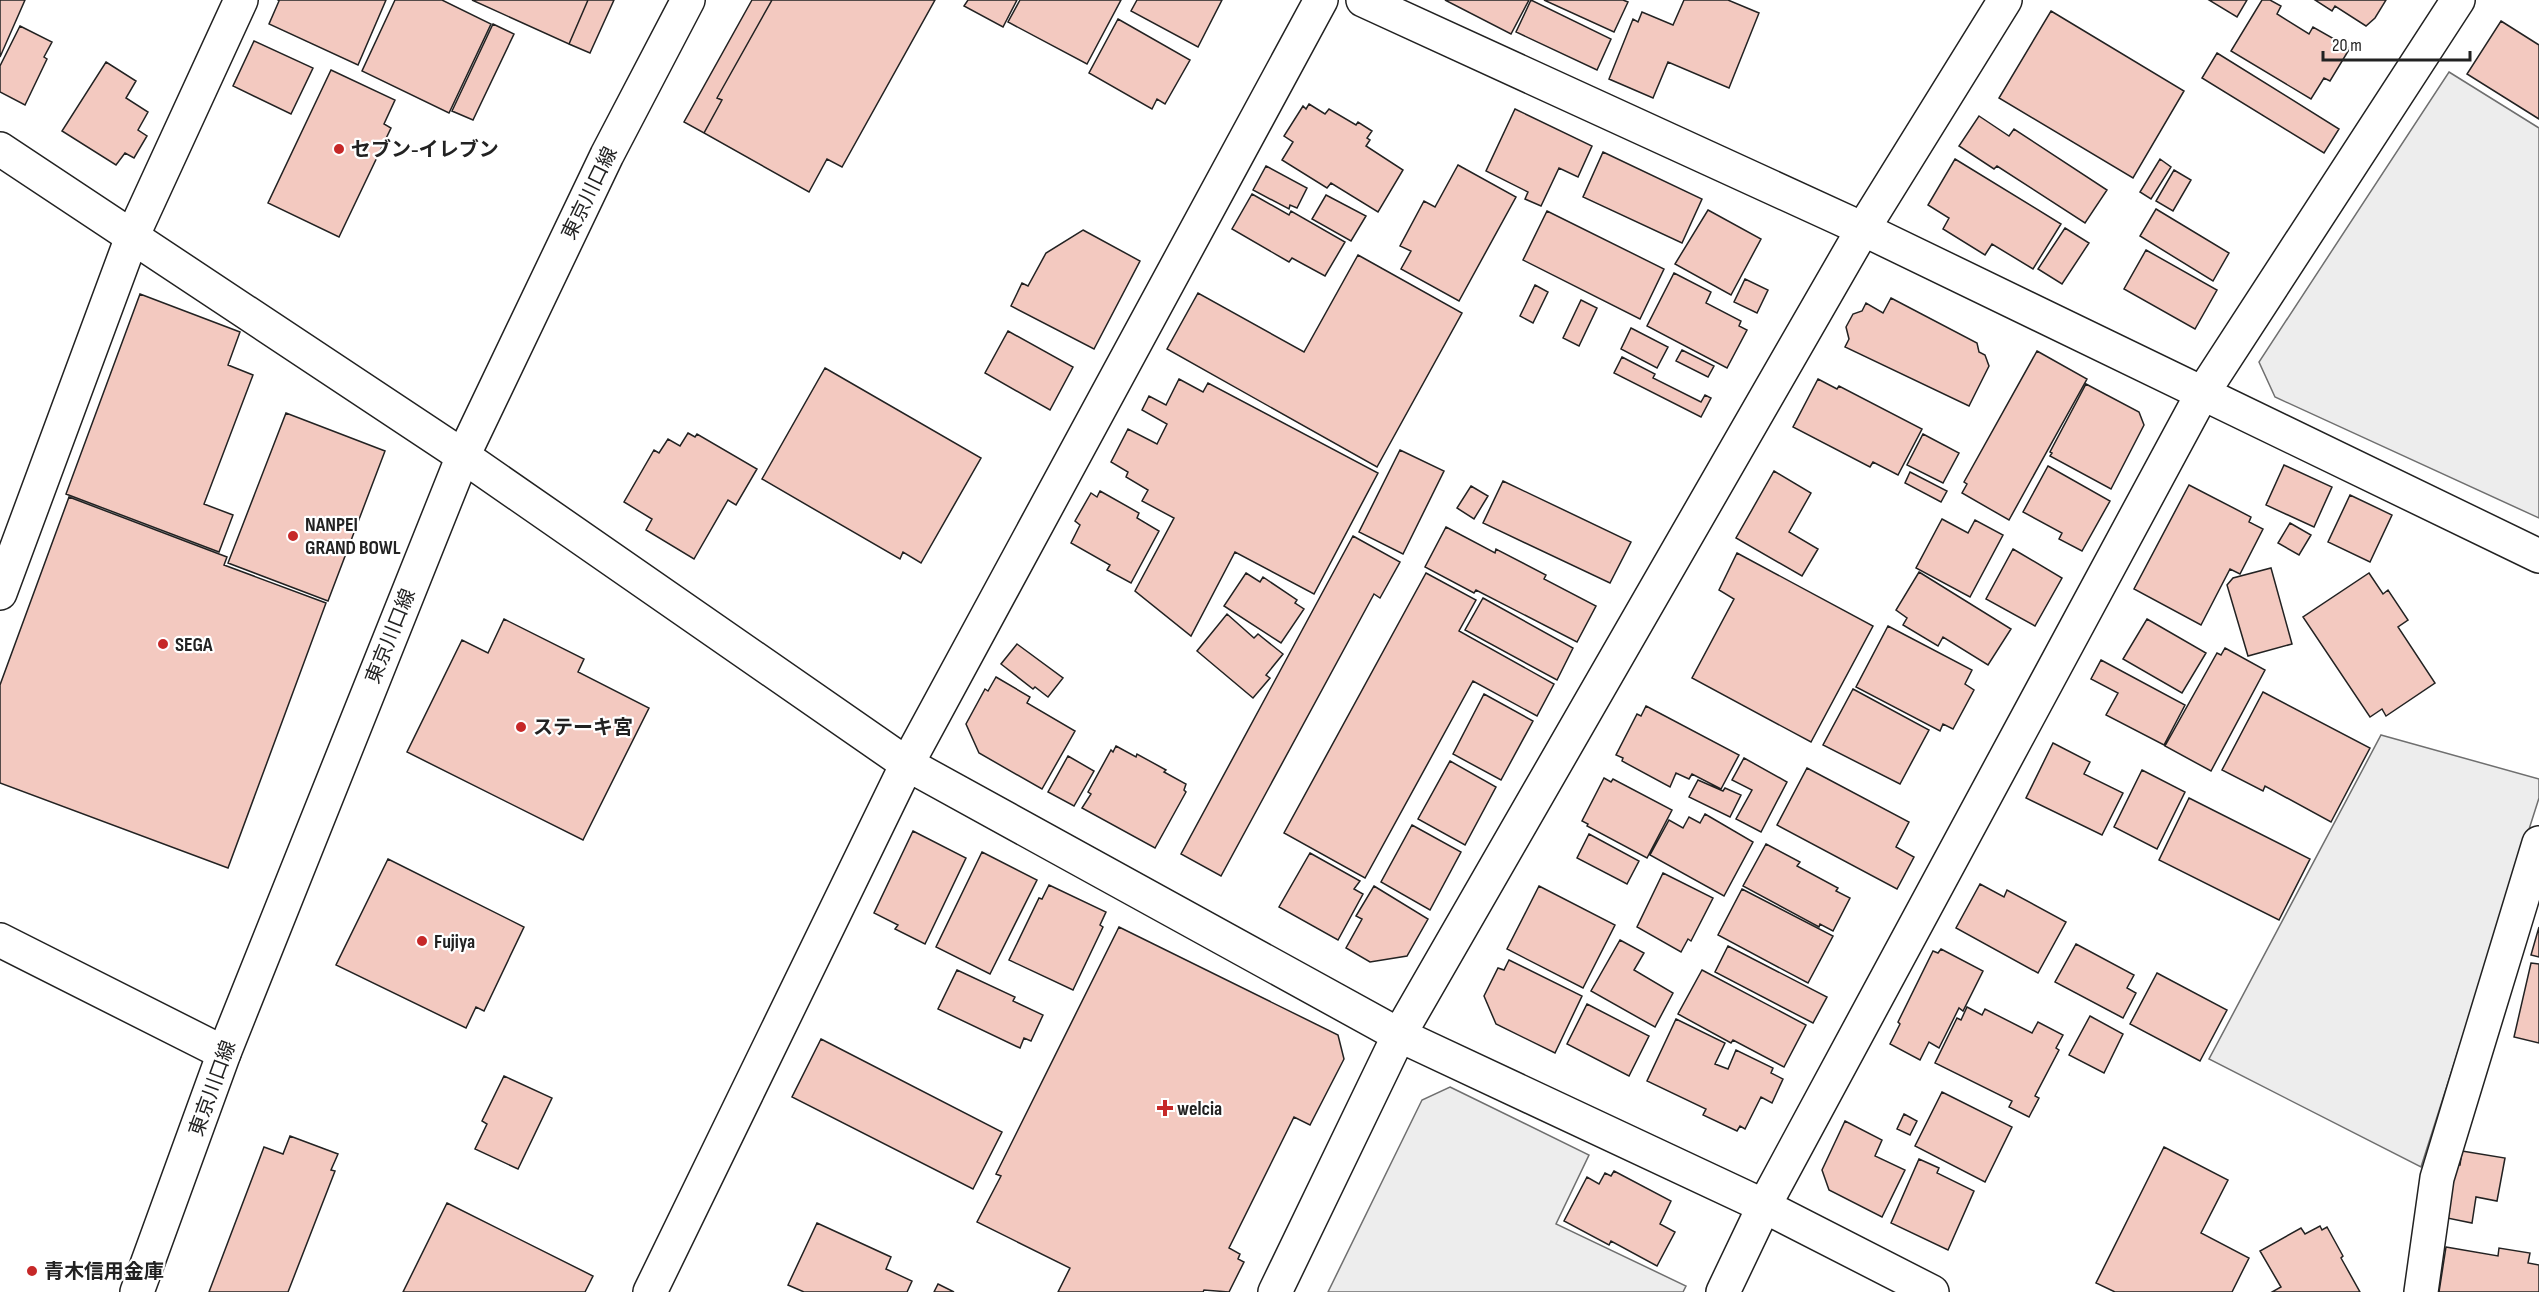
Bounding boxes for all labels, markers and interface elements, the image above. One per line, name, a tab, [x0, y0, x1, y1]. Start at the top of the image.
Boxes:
scale bar	[2323, 24, 2470, 62]
text: 20 m	[2332, 35, 2362, 56]
place label: セブン-イレブン	[351, 138, 499, 162]
marker: セブン-イレブン	[332, 142, 346, 156]
street label: 東京川口線	[557, 143, 623, 244]
place label: NANPEI GRAND BOWL	[305, 513, 401, 560]
marker: NANPEI GRAND BOWL	[286, 529, 300, 543]
street label: 東京川口線	[361, 586, 421, 687]
place label: SEGA	[175, 633, 213, 657]
marker: SEGA	[156, 637, 170, 651]
place label: ステーキ宮	[533, 716, 633, 740]
marker: ステーキ宮	[514, 720, 528, 734]
place label: Fujiya	[434, 930, 475, 954]
marker: Fujiya	[415, 934, 429, 948]
street label: 東京川口線	[185, 1037, 241, 1139]
place label: welcia	[1177, 1097, 1222, 1121]
marker: welcia	[1158, 1101, 1172, 1115]
place label: 青木信用金庫	[44, 1260, 164, 1284]
marker: 青木信用金庫	[25, 1264, 39, 1278]

